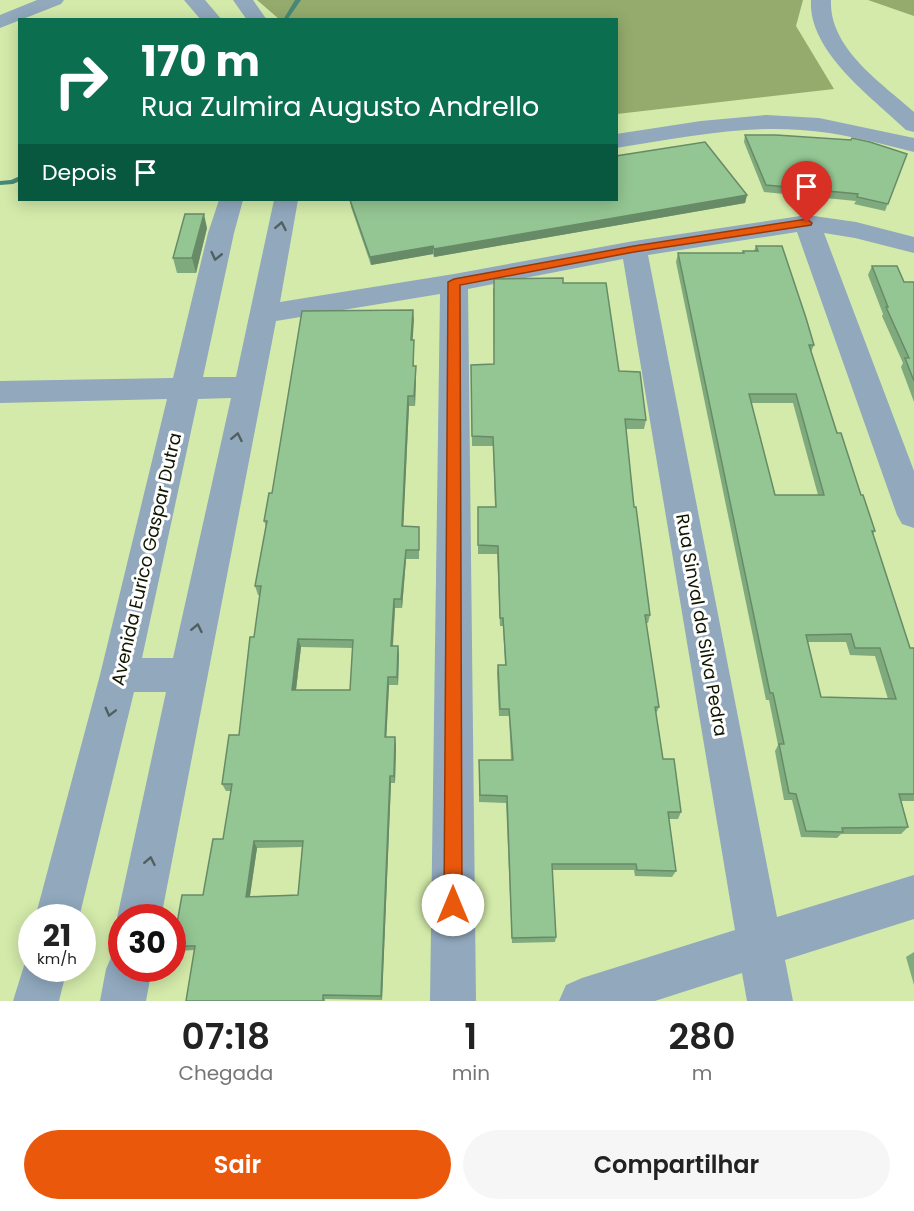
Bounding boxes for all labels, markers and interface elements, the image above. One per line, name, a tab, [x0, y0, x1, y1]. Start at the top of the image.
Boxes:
text: 170 m	[141, 32, 260, 91]
icon: right	[42, 42, 120, 120]
text: Rua Zulmira Augusto Andrello	[141, 88, 539, 125]
icon: arrive	[129, 156, 162, 189]
text: Depois	[42, 157, 117, 188]
pin	[781, 161, 832, 223]
icon: arrive	[790, 170, 823, 203]
one-way arrow	[274, 221, 287, 231]
one-way arrow	[211, 251, 224, 261]
street label: Avenida Eurico Gaspar Dutra	[105, 430, 187, 688]
one-way arrow	[230, 433, 243, 443]
street label: Rua Sinval da Silva Pedra	[670, 512, 734, 738]
one-way arrow	[190, 623, 203, 633]
one-way arrow	[104, 707, 117, 717]
one-way arrow	[143, 856, 156, 866]
position arrow	[421, 873, 485, 937]
speed limit sign: 30	[108, 904, 186, 982]
text: 21	[43, 914, 71, 957]
text: km/h	[37, 948, 77, 969]
text: 07:18	[182, 1011, 270, 1062]
text: 1	[464, 1011, 477, 1062]
text: 280	[668, 1011, 736, 1062]
text: Chegada	[178, 1059, 273, 1087]
text: min	[452, 1059, 490, 1087]
text: m	[692, 1059, 712, 1087]
button: Sair	[24, 1130, 451, 1199]
button: Compartilhar	[463, 1130, 890, 1199]

